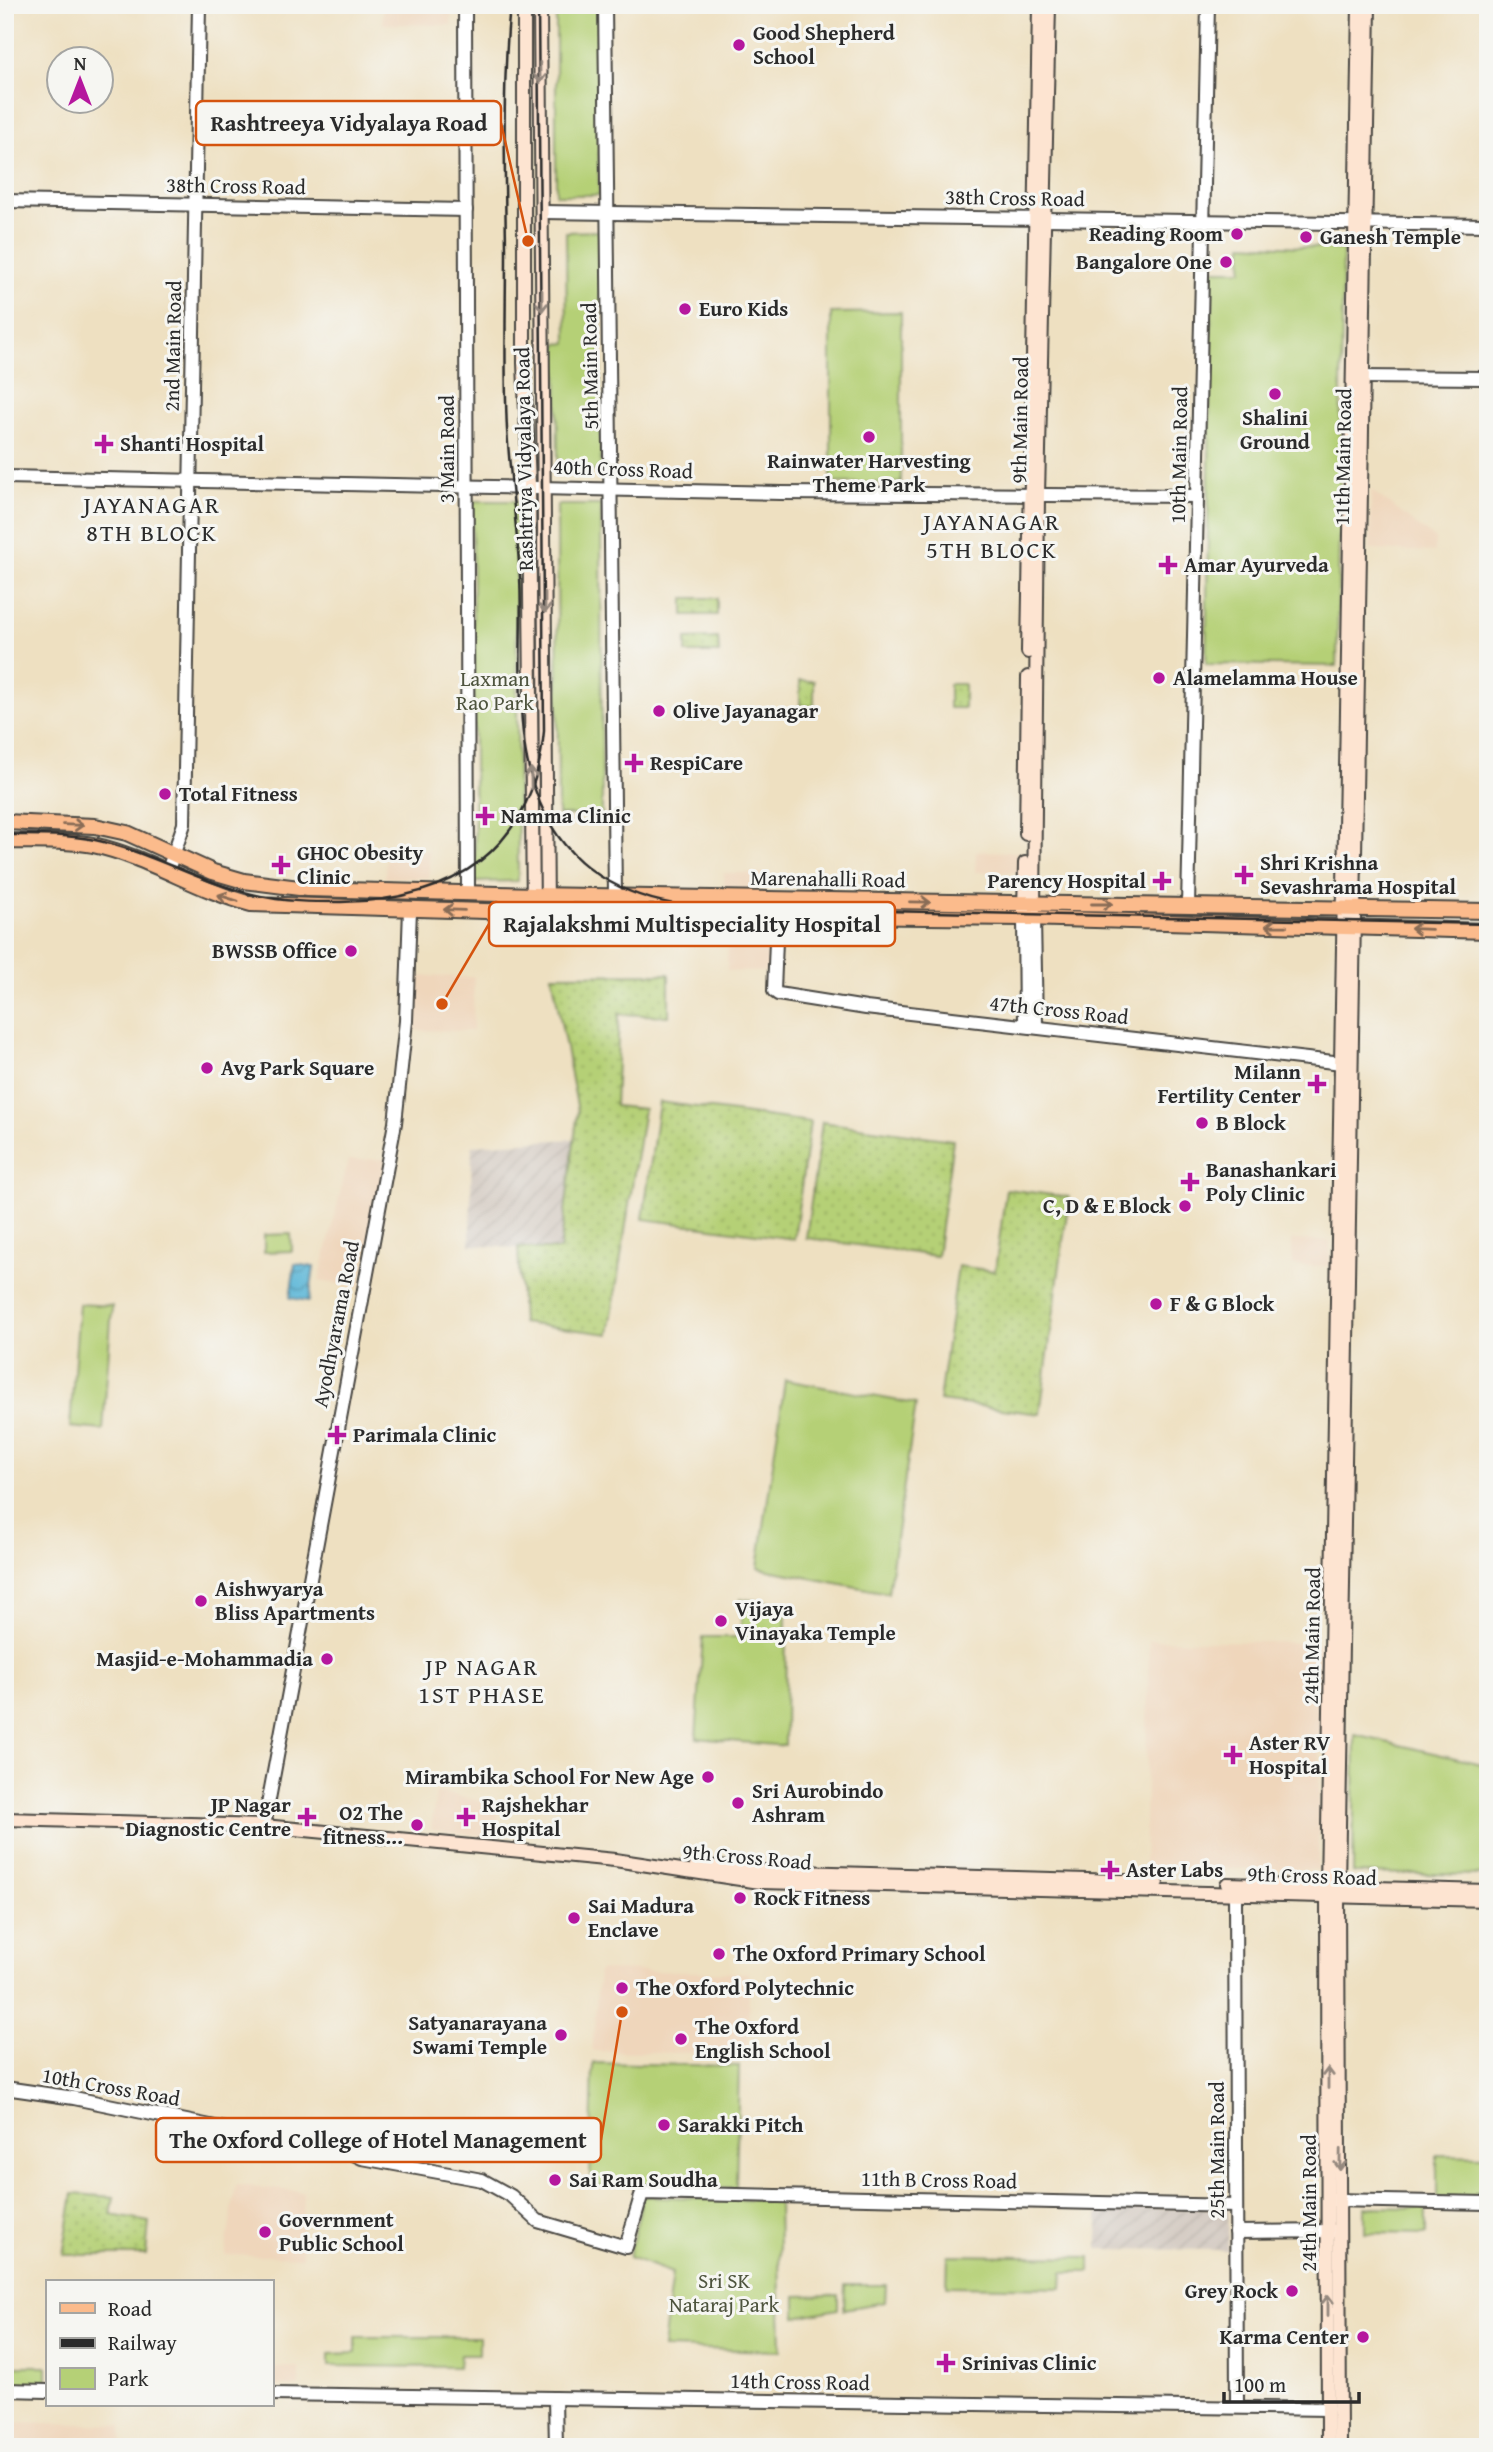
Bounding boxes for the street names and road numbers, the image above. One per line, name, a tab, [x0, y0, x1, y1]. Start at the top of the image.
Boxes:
street label: 38th Cross Road	[166, 169, 307, 202]
street label: 38th Cross Road	[945, 181, 1086, 214]
street label: 2nd Main Road	[156, 279, 189, 412]
street label: 5th Main Road	[573, 301, 606, 430]
street label: Rashtriya Vidyalaya Road	[506, 346, 541, 571]
street label: 9th Main Road	[1003, 355, 1036, 484]
street label: 10th Main Road	[1162, 385, 1195, 524]
street label: 11th Main Road	[1326, 387, 1359, 526]
street label: 3 Main Road	[431, 394, 462, 503]
street label: 40th Cross Road	[553, 451, 694, 486]
street label: Marenahalli Road	[750, 862, 907, 895]
street label: 47th Cross Road	[988, 987, 1131, 1032]
street label: Ayodhyarama Road	[304, 1237, 367, 1410]
street label: 24th Main Road	[1295, 1566, 1328, 1705]
street label: 9th Cross Road	[681, 1835, 814, 1878]
street label: 9th Cross Road	[1247, 1858, 1378, 1893]
street label: 10th Cross Road	[40, 2059, 183, 2114]
street label: 25th Main Road	[1201, 2080, 1232, 2219]
street label: 24th Main Road	[1293, 2133, 1324, 2272]
street label: 11th B Cross Road	[861, 2163, 1018, 2196]
street label: 14th Cross Road	[730, 2365, 871, 2398]

